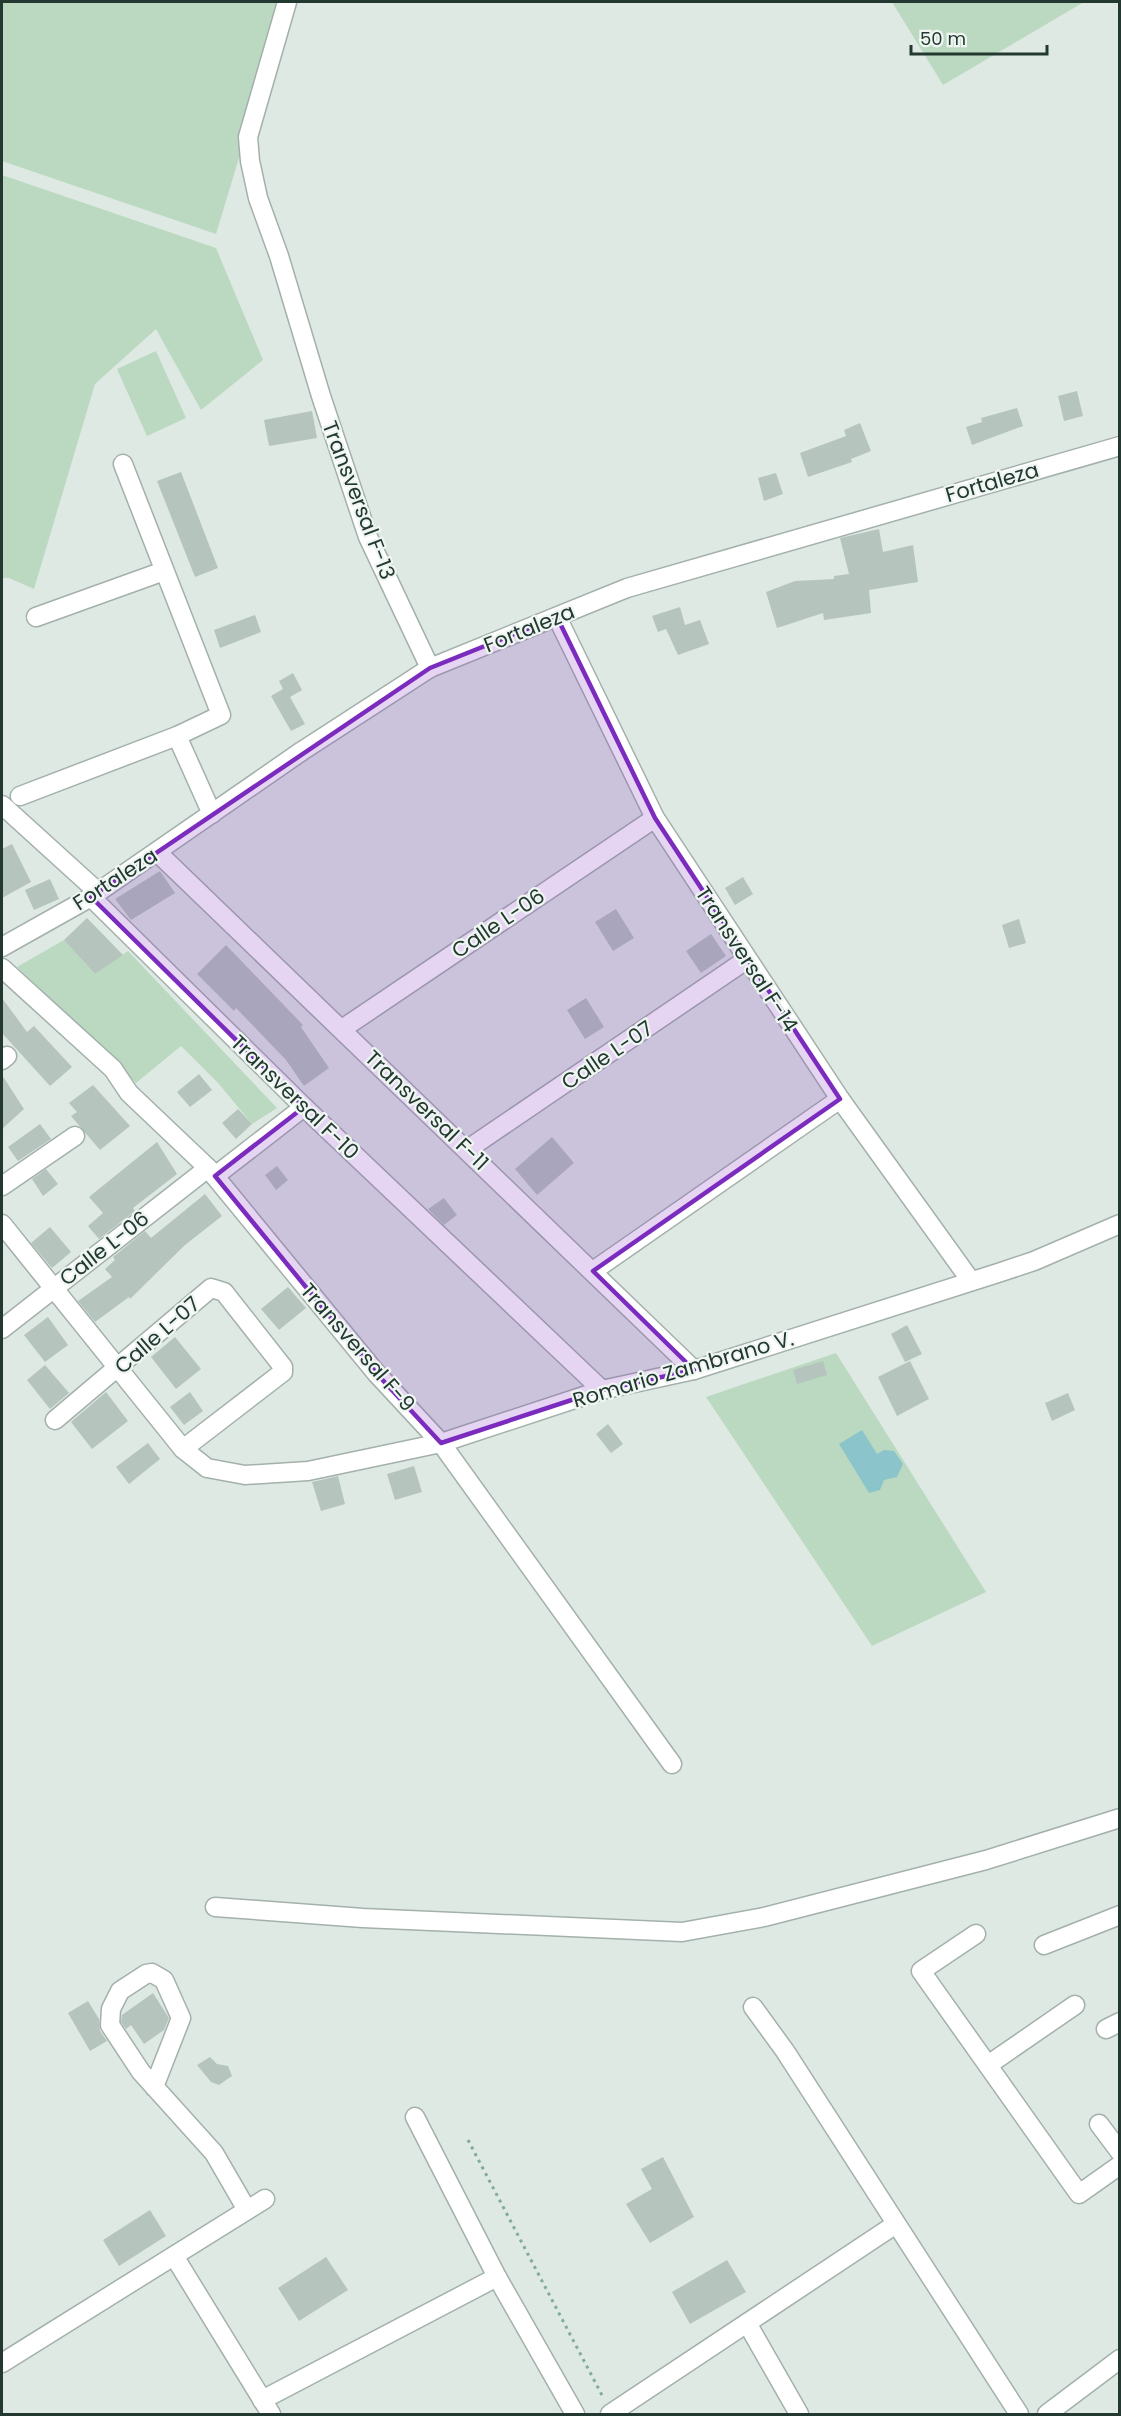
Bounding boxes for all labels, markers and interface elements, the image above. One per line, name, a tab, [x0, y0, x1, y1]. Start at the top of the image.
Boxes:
scale bar	[911, 18, 1048, 56]
text: 50 m	[920, 26, 966, 51]
street label: Transversal F-13	[315, 417, 403, 583]
street label: Fortaleza	[942, 455, 1042, 509]
street label: Fortaleza	[479, 597, 579, 659]
street label: Fortaleza	[67, 841, 163, 917]
street label: Transversal F-14	[689, 880, 805, 1038]
street label: Calle L-06	[446, 881, 550, 965]
street label: Calle L-07	[556, 1014, 658, 1096]
street label: Transversal F-10	[224, 1028, 366, 1166]
street label: Transversal F-11	[359, 1043, 495, 1177]
street label: Calle L-06	[53, 1204, 155, 1292]
street label: Transversal F-9	[294, 1276, 422, 1418]
street label: Calle L-07	[108, 1290, 206, 1380]
street label: Romario Zambrano V.	[569, 1324, 797, 1414]

